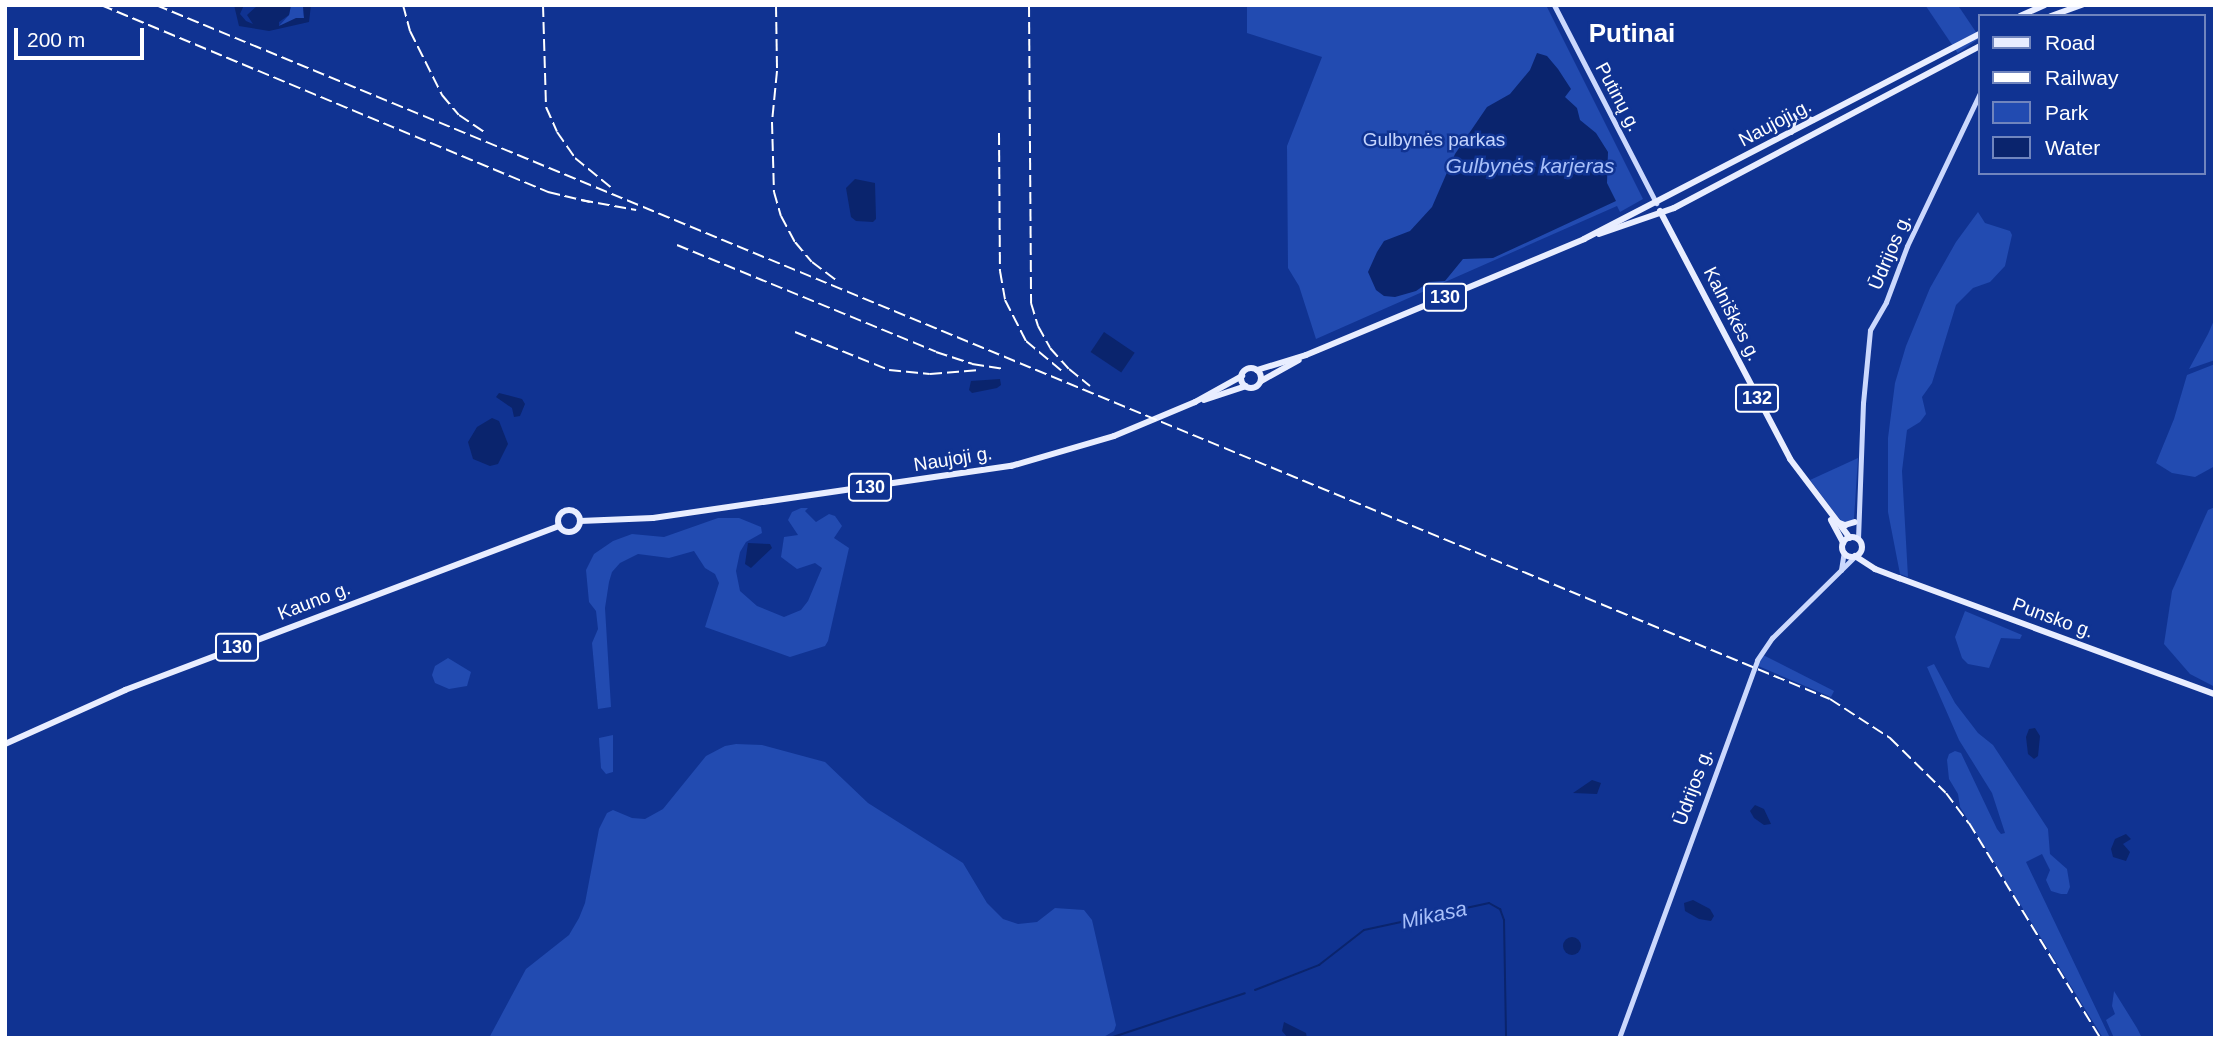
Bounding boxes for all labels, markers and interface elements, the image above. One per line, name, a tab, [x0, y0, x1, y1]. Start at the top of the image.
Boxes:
scale bar	[18, 14, 147, 58]
legend	[1979, 14, 2206, 175]
district label: Putinai	[1589, 18, 1675, 50]
text: 200 m	[27, 28, 85, 51]
text: Road	[2045, 31, 2095, 54]
street label: Putinų g.	[1590, 59, 1646, 135]
text: Railway	[2045, 66, 2119, 89]
street label: Naujoji g.	[1735, 94, 1815, 152]
text: Park	[2045, 101, 2088, 124]
park label: Gulbynės parkas	[1363, 129, 1505, 151]
text: Water	[2045, 136, 2100, 159]
water label: Gulbynės karjeras	[1445, 153, 1615, 179]
street label: Ūdrijos g.	[1864, 211, 1916, 293]
street label: Kalniškės g.	[1699, 263, 1765, 365]
road number: 130	[1422, 282, 1468, 312]
road number: 132	[1734, 384, 1780, 412]
street label: Naujoji g.	[912, 442, 994, 476]
road number: 130	[847, 472, 893, 502]
street label: Kauno g.	[274, 577, 354, 625]
street label: Punsko g.	[2009, 593, 2097, 643]
road number: 130	[214, 632, 260, 662]
street label: Ūdrijos g.	[1669, 745, 1717, 829]
water label: Mikasa	[1399, 896, 1469, 934]

